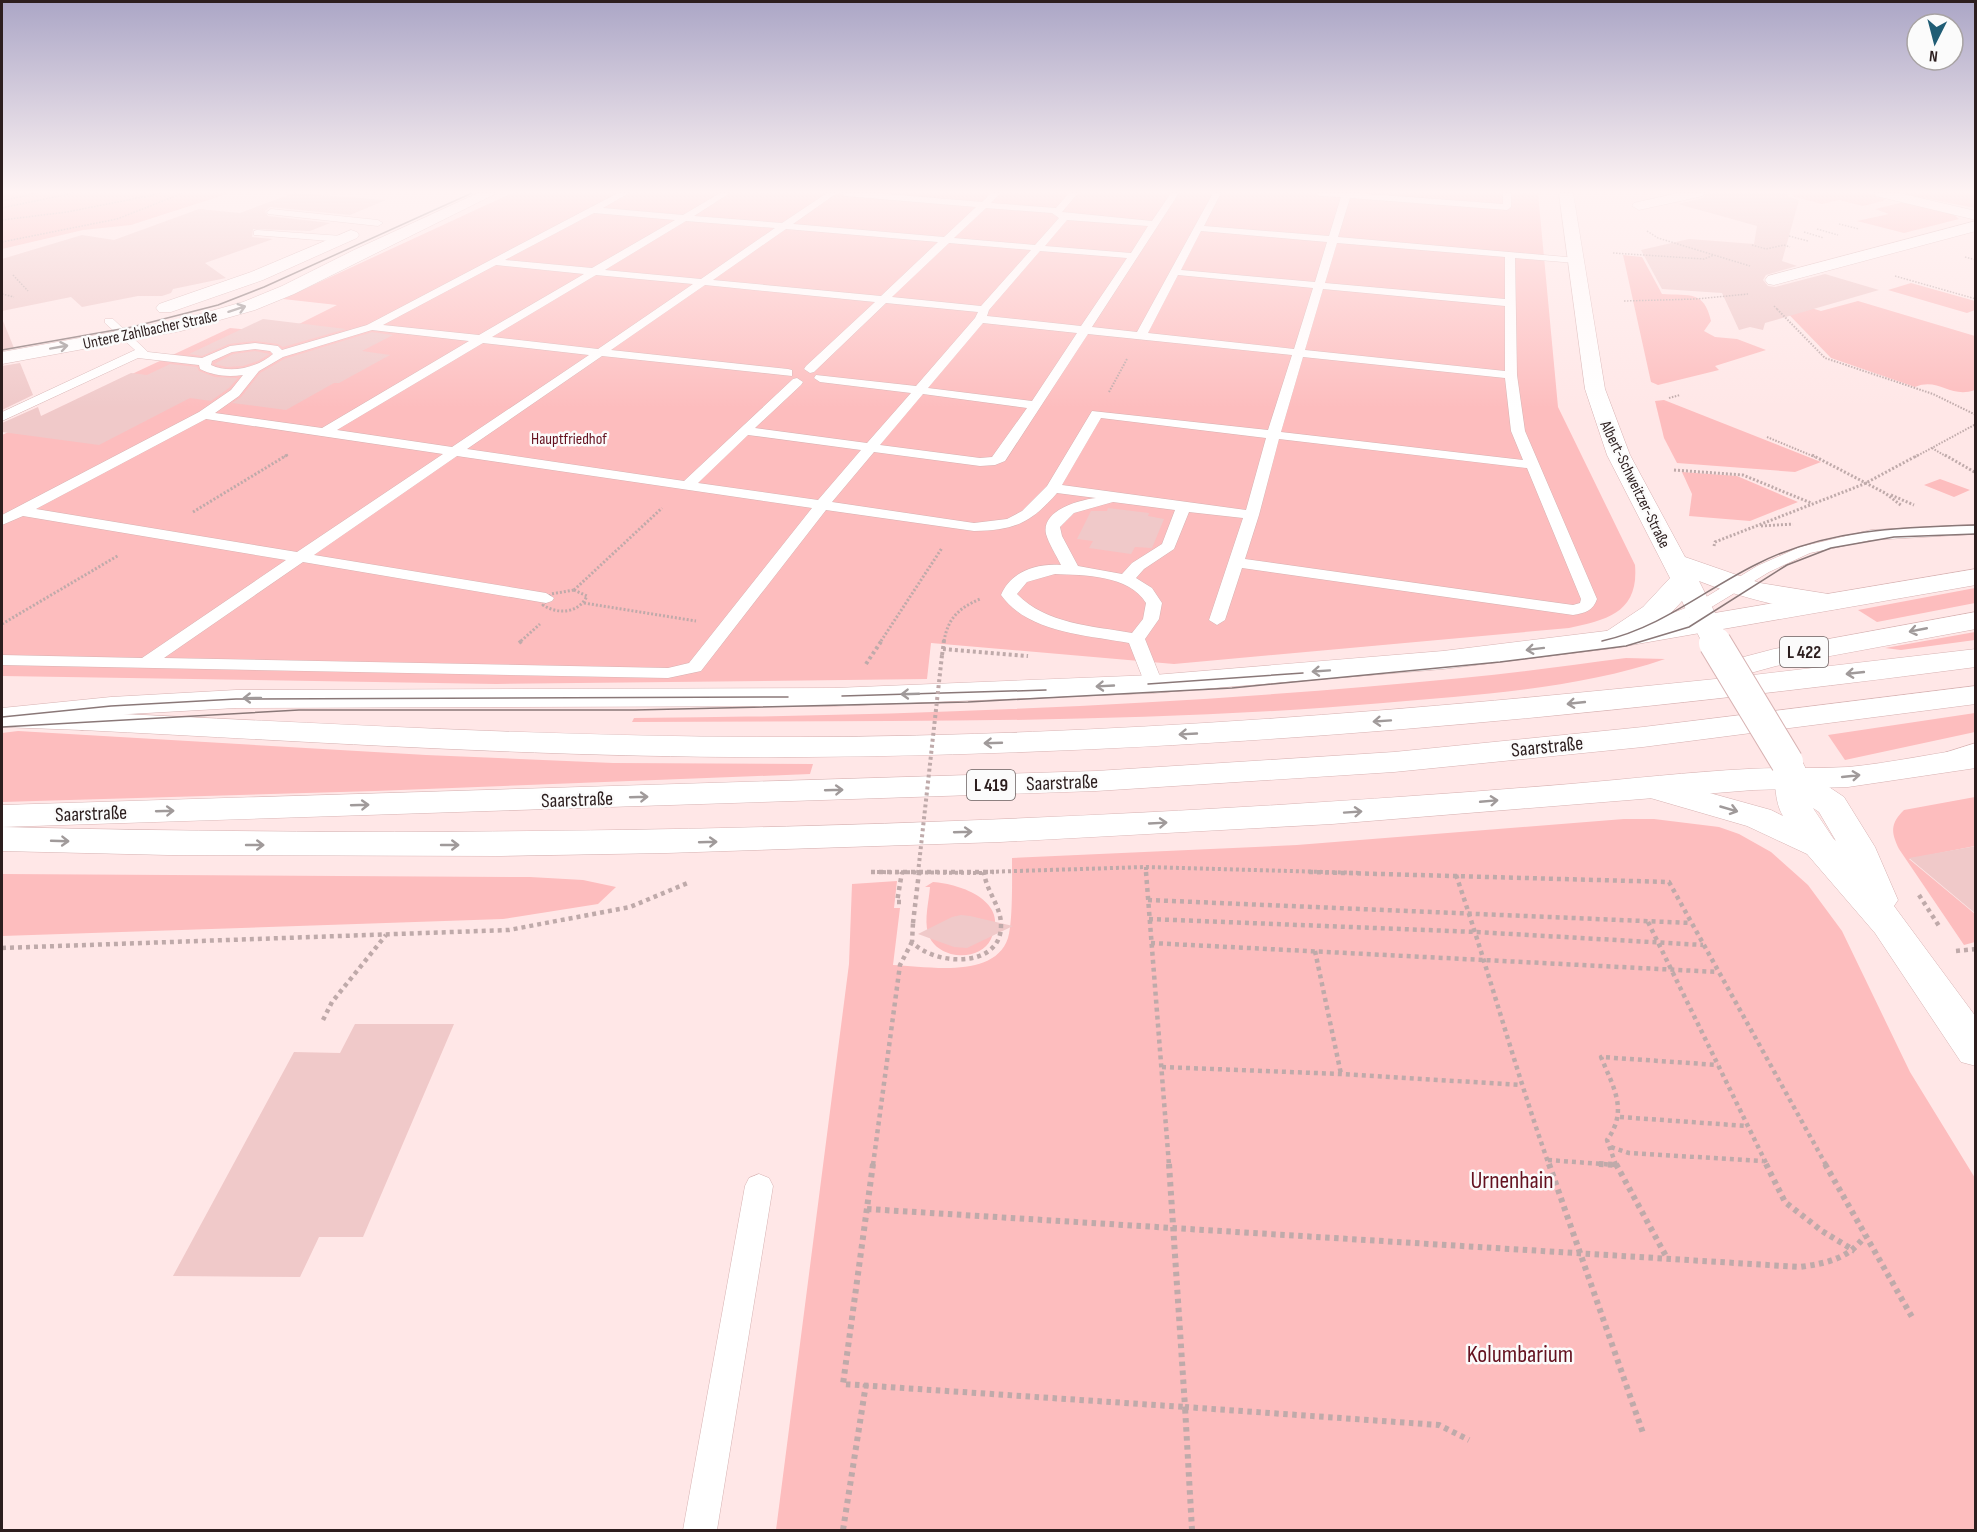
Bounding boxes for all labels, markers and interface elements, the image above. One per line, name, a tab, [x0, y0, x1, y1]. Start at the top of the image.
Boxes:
north arrow	[1905, 12, 1965, 72]
text: N	[1928, 46, 1939, 65]
one-way arrow	[227, 303, 246, 314]
street label: Untere Zahlbacher Straße	[81, 307, 219, 354]
one-way arrow	[49, 342, 68, 353]
street label: Albert-Schweitzer-Straße	[1595, 417, 1674, 552]
park label: Hauptfriedhof	[531, 430, 607, 449]
one-way arrow	[1909, 625, 1928, 636]
road number: L 422	[1780, 637, 1828, 667]
one-way arrow	[1526, 643, 1546, 654]
one-way arrow	[1311, 666, 1331, 677]
one-way arrow	[1846, 668, 1865, 679]
one-way arrow	[1096, 681, 1116, 692]
one-way arrow	[901, 688, 921, 700]
one-way arrow	[243, 693, 263, 704]
one-way arrow	[1567, 697, 1587, 708]
one-way arrow	[1373, 715, 1393, 726]
one-way arrow	[1178, 729, 1198, 740]
street label: Saarstraße	[1510, 731, 1584, 763]
one-way arrow	[983, 738, 1003, 749]
road number: L 419	[967, 770, 1015, 800]
street label: Saarstraße	[1026, 770, 1099, 796]
one-way arrow	[1841, 770, 1860, 781]
one-way arrow	[823, 784, 843, 796]
street label: Saarstraße	[541, 787, 614, 813]
one-way arrow	[628, 791, 648, 802]
one-way arrow	[1478, 795, 1498, 806]
one-way arrow	[349, 800, 369, 811]
street label: Saarstraße	[55, 801, 128, 827]
one-way arrow	[1719, 804, 1738, 815]
one-way arrow	[154, 805, 174, 817]
one-way arrow	[1342, 806, 1362, 817]
one-way arrow	[1147, 818, 1167, 829]
one-way arrow	[953, 827, 973, 838]
one-way arrow	[49, 835, 69, 847]
one-way arrow	[697, 836, 717, 847]
one-way arrow	[244, 839, 264, 851]
one-way arrow	[439, 839, 459, 851]
park label: Urnenhain	[1470, 1166, 1554, 1195]
park label: Kolumbarium	[1467, 1340, 1573, 1369]

